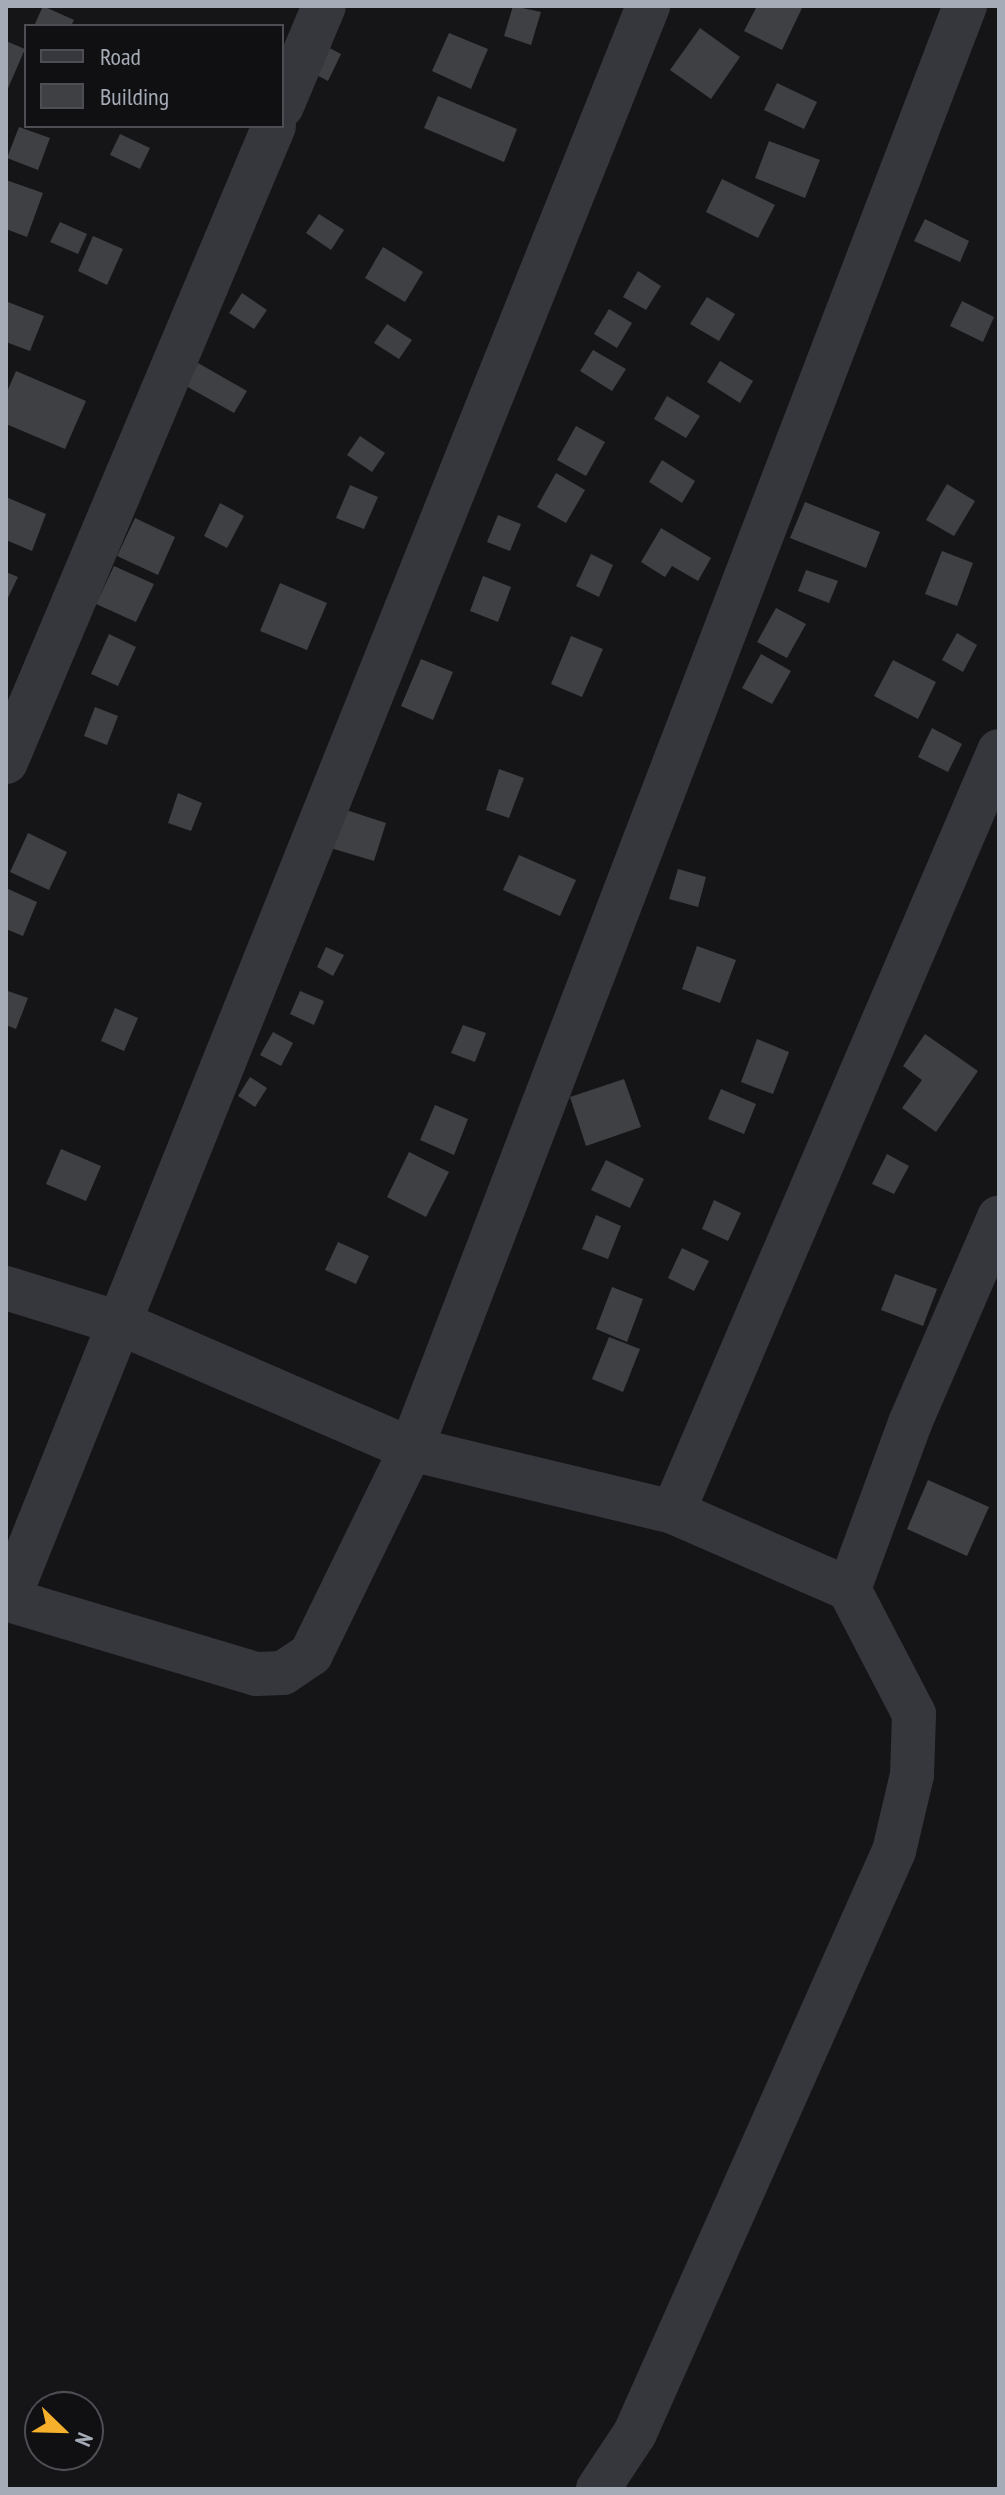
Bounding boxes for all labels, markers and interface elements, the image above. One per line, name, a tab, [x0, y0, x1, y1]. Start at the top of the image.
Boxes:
legend	[24, 24, 284, 128]
text: Road	[100, 41, 141, 72]
text: Building	[100, 81, 169, 112]
north arrow	[24, 2391, 104, 2471]
text: N	[69, 2429, 99, 2451]

